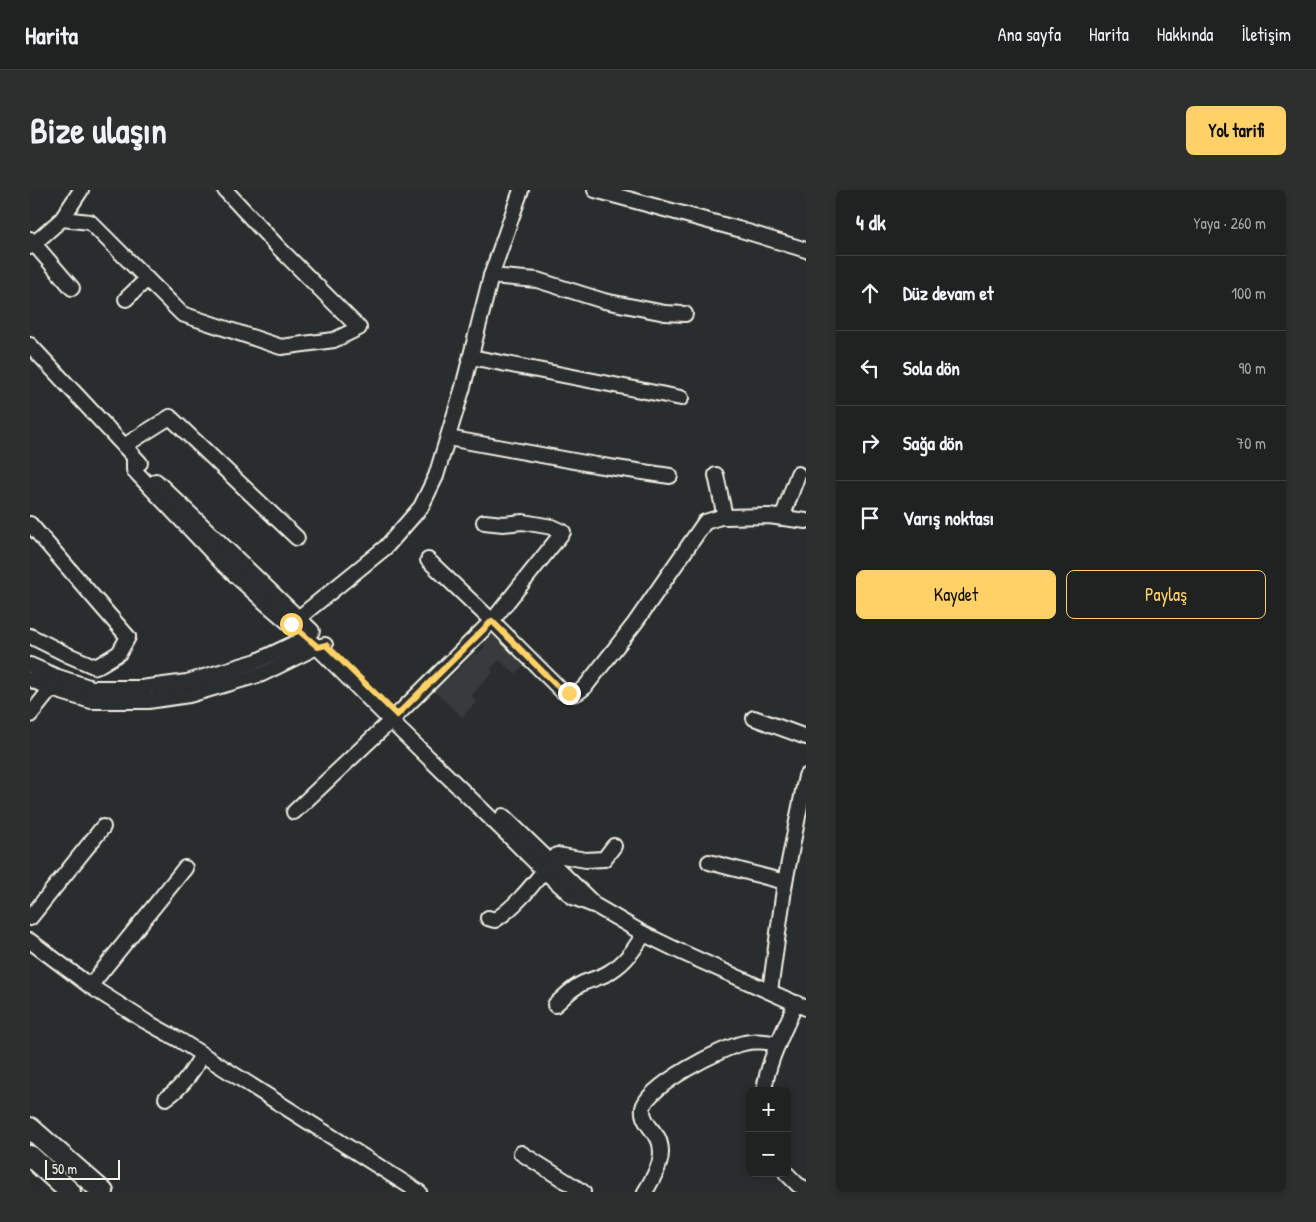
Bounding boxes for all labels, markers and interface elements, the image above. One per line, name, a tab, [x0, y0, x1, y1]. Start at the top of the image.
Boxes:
text: Harita	[25, 19, 78, 51]
text: Ana sayfa	[998, 22, 1061, 47]
text: Harita	[1089, 22, 1129, 47]
text: Hakkında	[1157, 22, 1213, 47]
text: İletişim	[1241, 22, 1291, 47]
button: Yol tarifi	[1186, 106, 1286, 155]
text: Bize ulaşın	[30, 107, 167, 154]
text: 4 dk	[856, 208, 886, 237]
text: Yaya · 260 m	[1193, 212, 1266, 234]
icon: ahead	[856, 279, 884, 307]
text: Düz devam et	[903, 280, 994, 306]
text: 100 m	[1231, 282, 1266, 304]
icon: left	[856, 354, 884, 382]
text: Sola dön	[903, 355, 960, 381]
text: 90 m	[1238, 357, 1266, 379]
icon: right	[856, 429, 884, 457]
text: Sağa dön	[903, 430, 963, 456]
text: 70 m	[1236, 432, 1266, 454]
icon: arrive	[856, 504, 884, 532]
text: Varış noktası	[903, 505, 994, 531]
button: Kaydet	[856, 570, 1056, 619]
button: Paylaş	[1066, 570, 1266, 619]
route start	[280, 613, 303, 636]
route end	[558, 682, 581, 705]
map controls	[746, 1087, 791, 1177]
button: +	[746, 1087, 791, 1132]
button: −	[746, 1132, 791, 1177]
scale bar	[45, 1157, 120, 1180]
text: 50 m	[52, 1159, 77, 1178]

